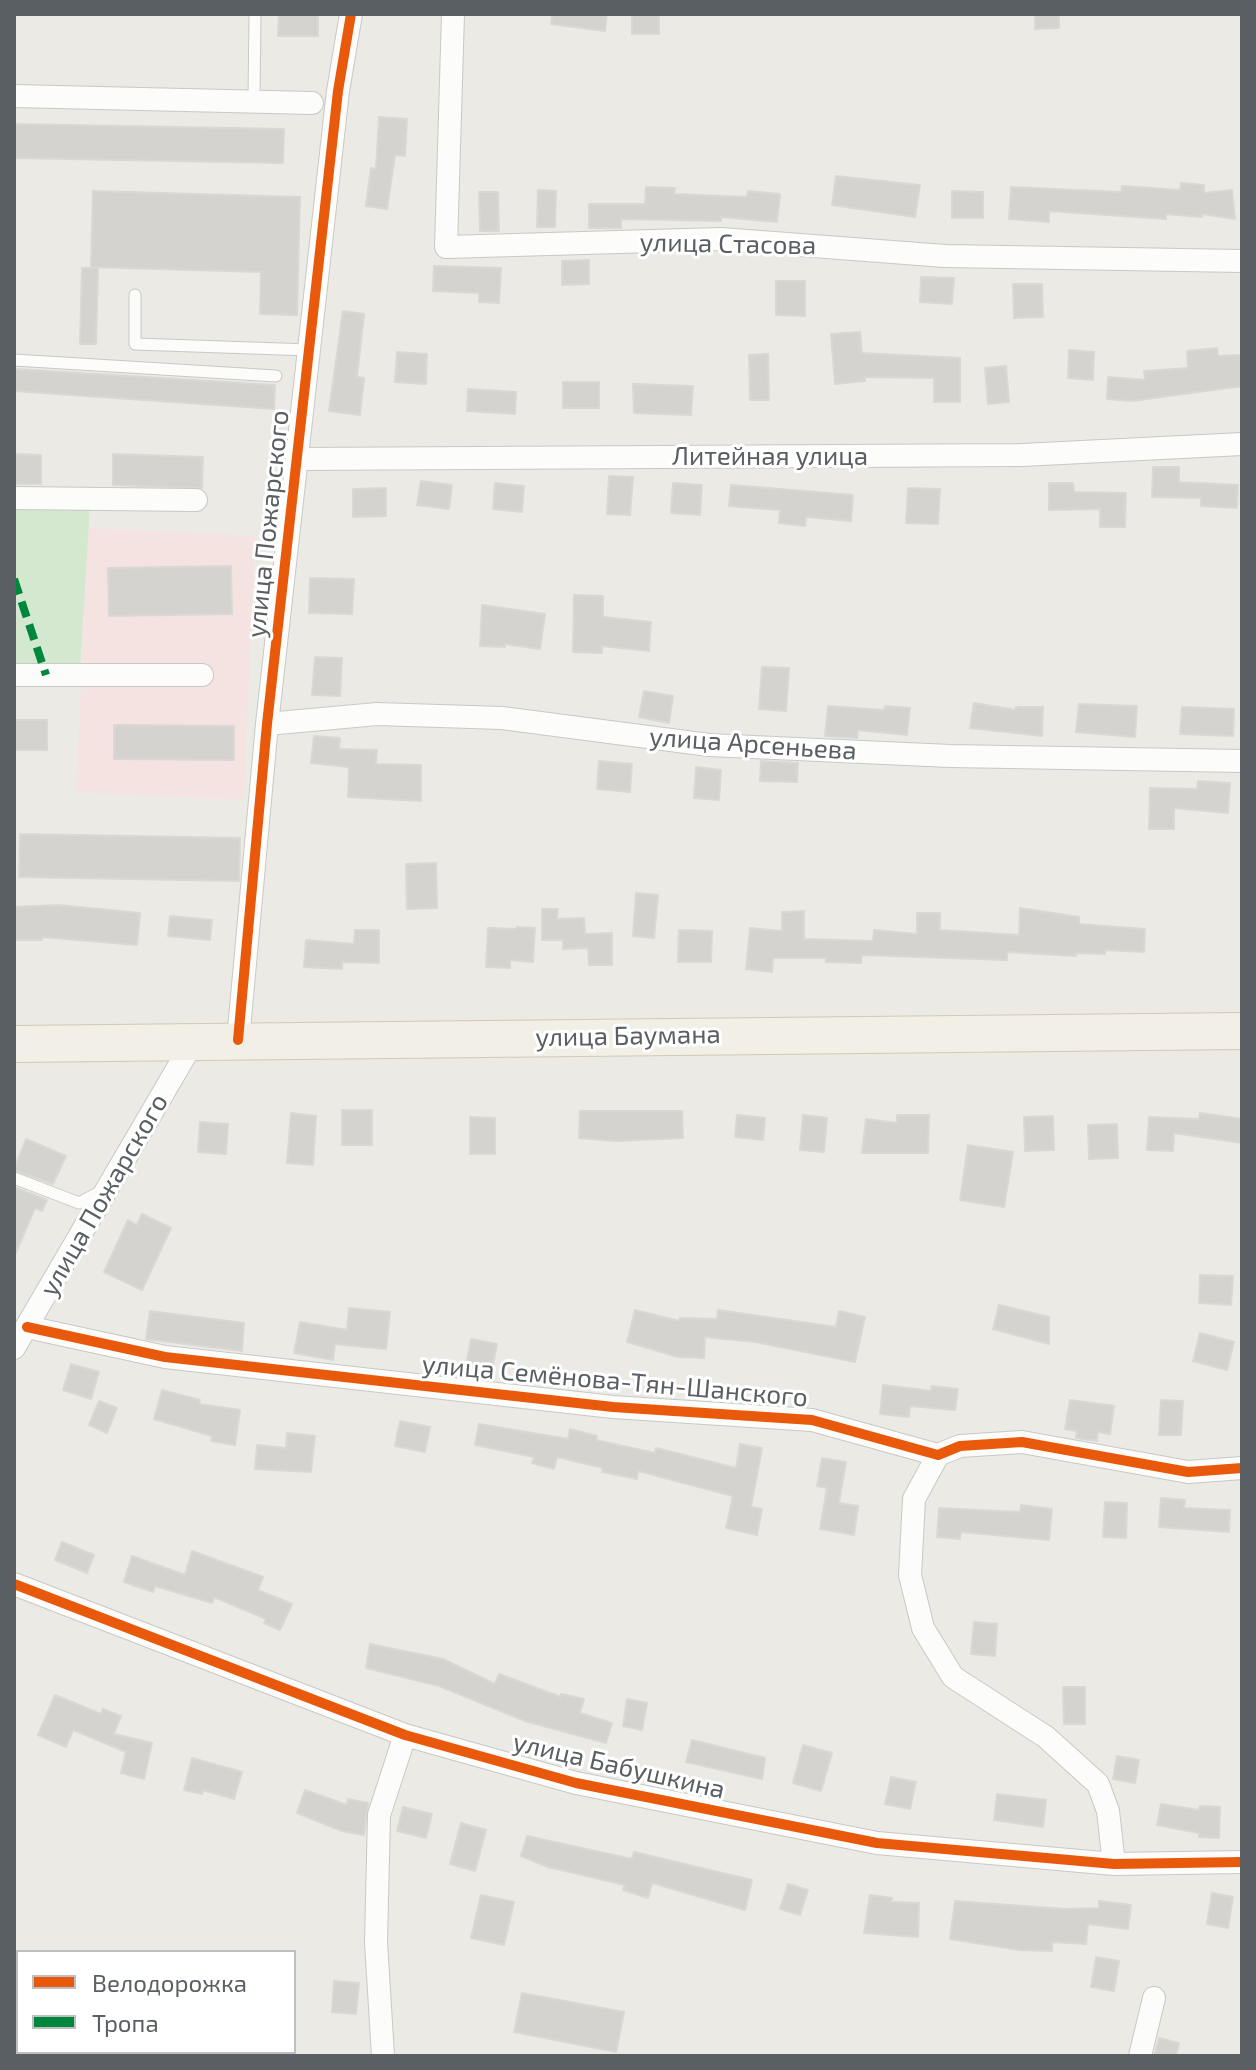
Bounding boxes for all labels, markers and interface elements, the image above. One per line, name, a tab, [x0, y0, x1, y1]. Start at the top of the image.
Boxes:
street label: улица Стасова	[639, 227, 817, 261]
street label: улица Пожарского	[241, 409, 295, 639]
street label: Литейная улица	[672, 440, 868, 472]
street label: улица Арсеньева	[648, 721, 858, 767]
street label: улица Баумана	[535, 1019, 721, 1053]
street label: улица Пожарского	[33, 1088, 175, 1302]
street label: улица Семёнова-Тян-Шанского	[421, 1349, 809, 1413]
street label: улица Бабушкина	[510, 1726, 728, 1806]
legend	[16, 1950, 296, 2054]
text: Велодорожка	[92, 1968, 247, 1997]
text: Тропа	[92, 2008, 159, 2037]

